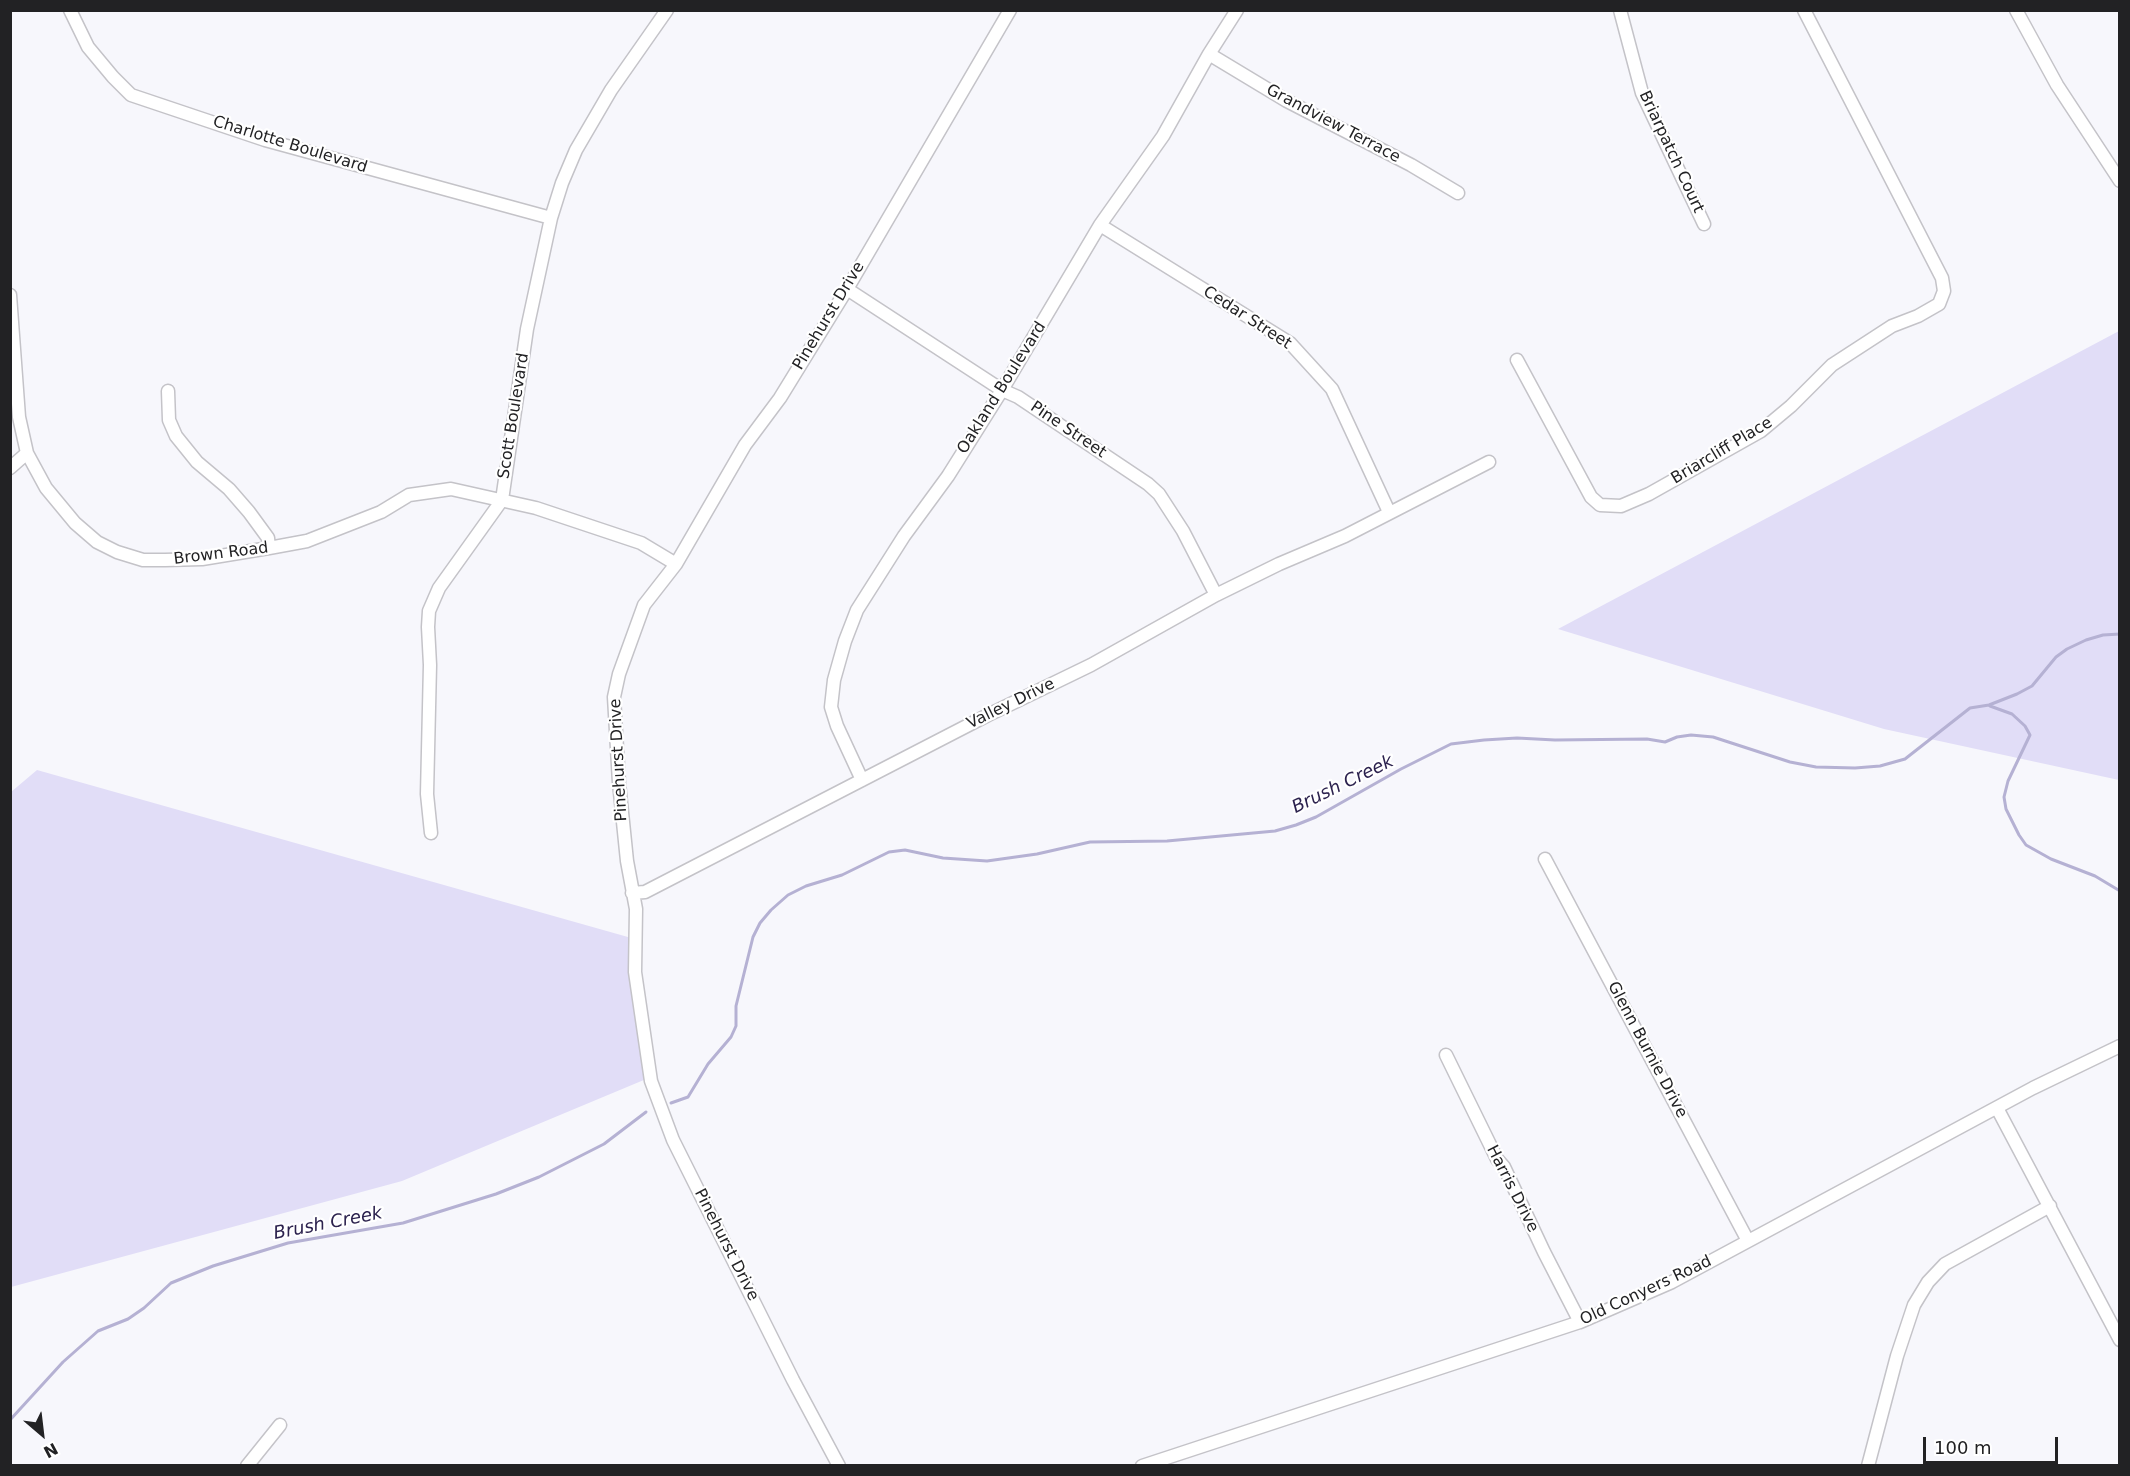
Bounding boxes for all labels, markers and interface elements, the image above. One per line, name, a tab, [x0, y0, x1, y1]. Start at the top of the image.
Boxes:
street label: Grandview Terrace	[1263, 80, 1403, 168]
street label: Briarpatch Court	[1634, 88, 1708, 216]
street label: Charlotte Boulevard	[211, 112, 369, 178]
street label: Pinehurst Drive	[789, 258, 869, 374]
street label: Cedar Street	[1199, 282, 1295, 354]
street label: Oakland Boulevard	[954, 318, 1050, 458]
street label: Scott Boulevard	[495, 352, 533, 480]
street label: Pine Street	[1026, 398, 1110, 462]
street label: Briarcliff Place	[1668, 413, 1776, 489]
street label: Brown Road	[172, 539, 270, 569]
street label: Valley Drive	[964, 674, 1058, 734]
street label: Pinehurst Drive	[606, 698, 632, 822]
water label: Brush Creek	[1289, 751, 1397, 819]
street label: Glenn Burnie Drive	[1603, 979, 1691, 1121]
street label: Harris Drive	[1482, 1142, 1542, 1236]
street label: Pinehurst Drive	[690, 1186, 762, 1304]
water label: Brush Creek	[272, 1203, 384, 1245]
street label: Old Conyers Road	[1577, 1252, 1715, 1330]
north arrow	[12, 1404, 72, 1464]
scale bar	[1926, 1425, 2061, 1463]
text: 100 m	[1934, 1437, 1992, 1458]
text: N	[40, 1439, 61, 1462]

